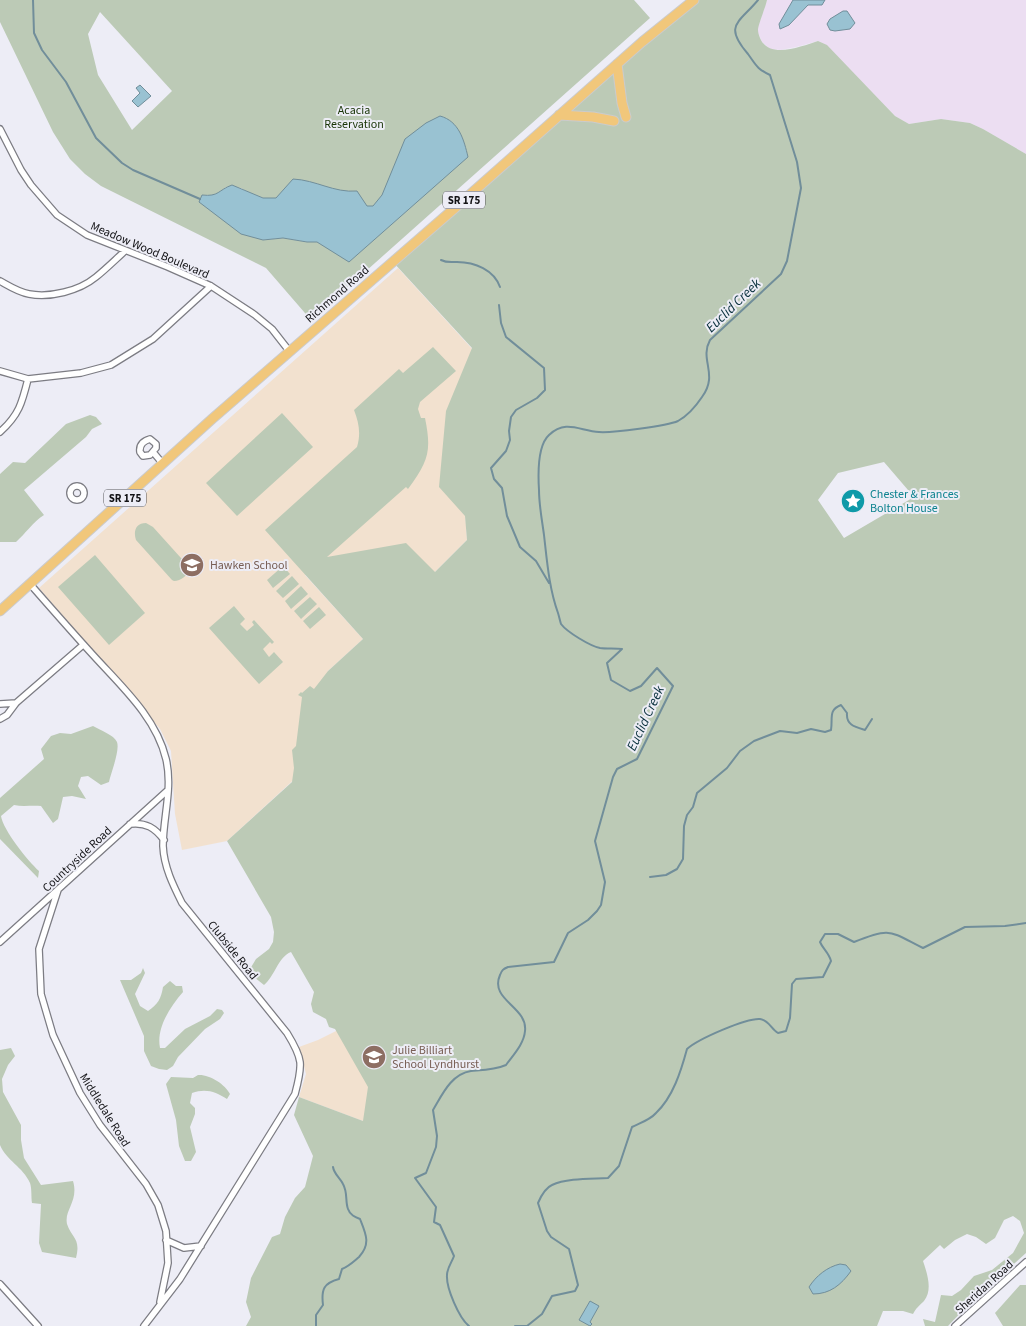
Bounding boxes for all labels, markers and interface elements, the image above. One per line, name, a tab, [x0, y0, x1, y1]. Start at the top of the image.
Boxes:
park label: Acacia Reservation	[324, 102, 384, 133]
road number: SR 175	[443, 192, 485, 208]
street label: Meadow Wood Boulevard	[88, 218, 212, 283]
street label: Richmond Road	[302, 262, 373, 327]
water label: Euclid Creek	[702, 274, 766, 337]
place label: Chester & Frances Bolton House	[870, 486, 959, 517]
place icon: Chester & Frances Bolton House	[840, 488, 866, 514]
road number: SR 175	[104, 489, 146, 506]
school or university icon: Hawken School	[179, 552, 205, 578]
place label: Hawken School	[210, 557, 288, 574]
water label: Euclid Creek	[622, 682, 670, 754]
street label: Countryside Road	[39, 823, 116, 896]
street label: Clubside Road	[203, 917, 262, 984]
place label: Julie Billiart School Lyndhurst	[392, 1042, 479, 1073]
school or university icon: Julie Billiart School Lyndhurst	[361, 1044, 387, 1070]
street label: Middledale Road	[75, 1070, 134, 1150]
street label: Sheridan Road	[951, 1256, 1017, 1318]

